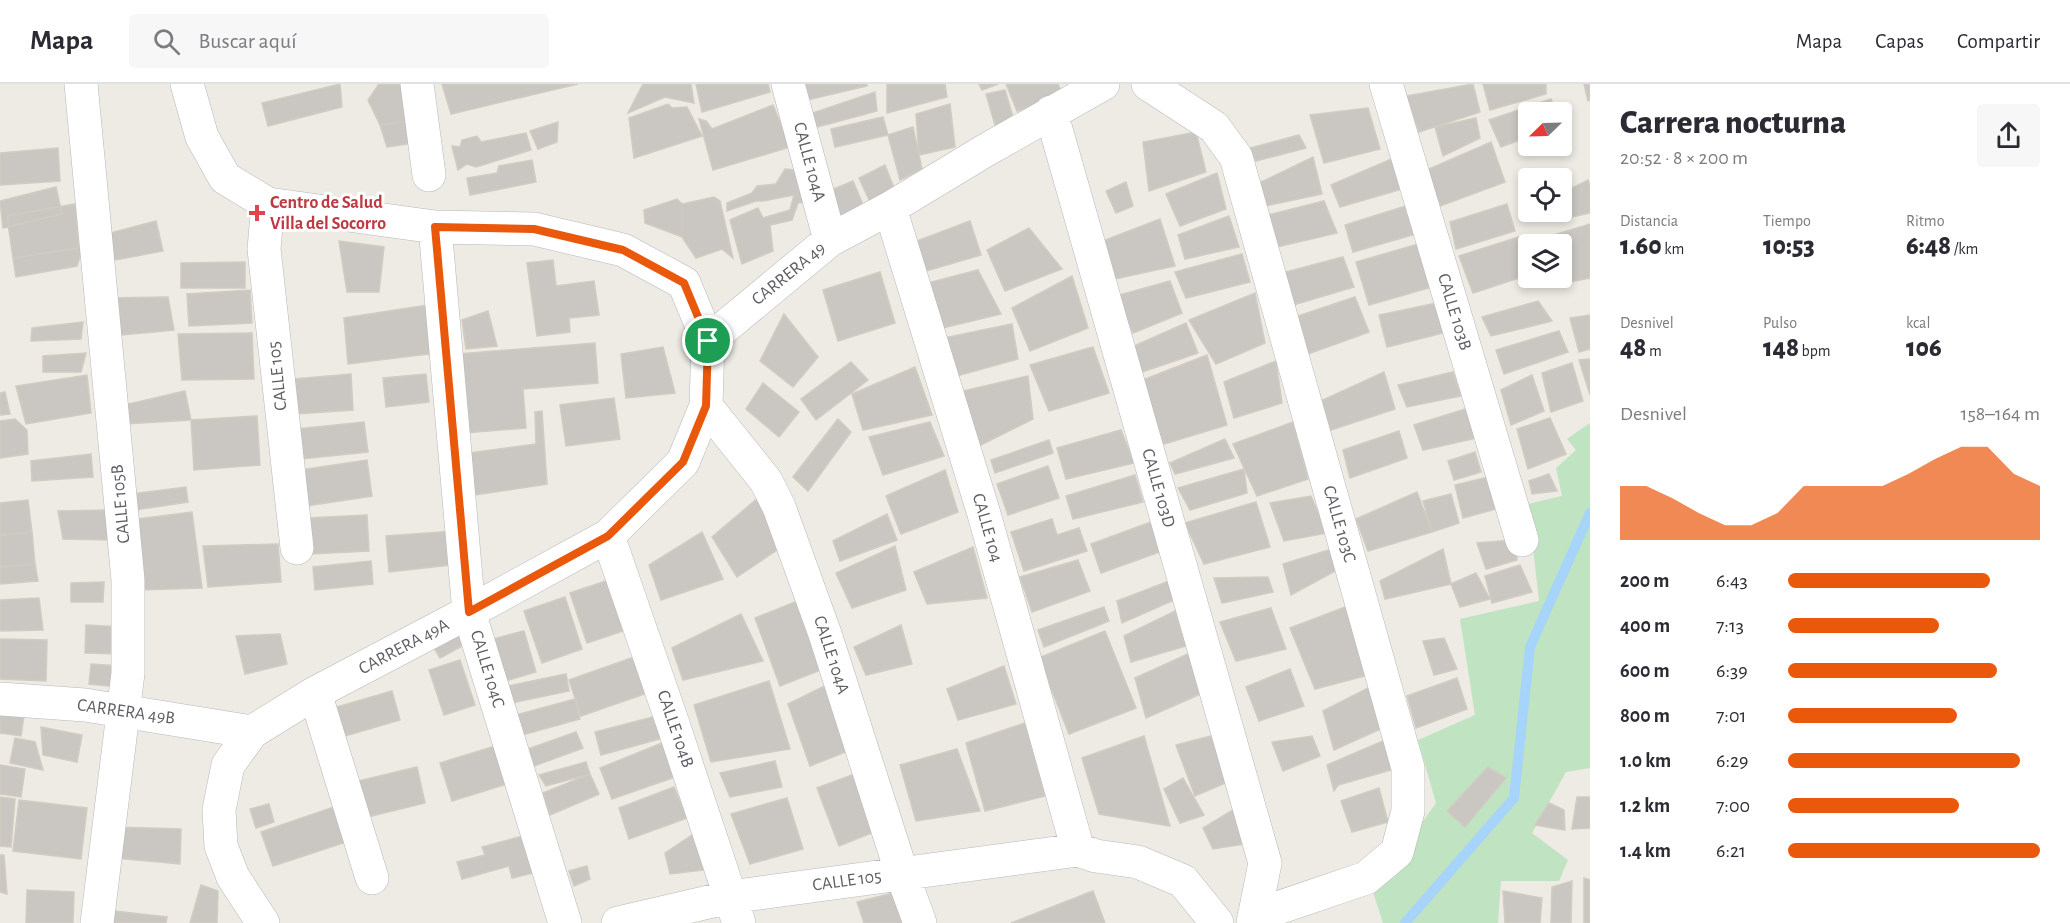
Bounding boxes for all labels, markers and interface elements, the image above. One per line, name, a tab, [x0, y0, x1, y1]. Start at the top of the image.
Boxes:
search box	[129, 14, 549, 68]
icon: search	[150, 25, 183, 58]
text: Mapa	[30, 27, 93, 55]
text: Buscar aquí	[198, 30, 297, 52]
text: Mapa	[1796, 31, 1842, 52]
text: Capas	[1875, 31, 1924, 52]
text: Compartir	[1957, 31, 2040, 52]
north arrow	[1518, 102, 1572, 156]
map controls	[1518, 102, 1572, 288]
button: share	[1977, 104, 2040, 167]
text: Carrera nocturna	[1620, 107, 1846, 140]
street label: CALLE 104A	[790, 120, 828, 204]
text: 20:52 · 8 × 200 m	[1620, 148, 1748, 168]
button: locate	[1518, 168, 1572, 222]
place label: Centro de Salud Villa del Socorro	[270, 194, 386, 233]
marker: Centro de Salud Villa del Socorro	[248, 204, 266, 222]
text: Distancia	[1620, 213, 1678, 229]
text: Tiempo	[1763, 213, 1811, 229]
text: Ritmo	[1906, 213, 1945, 229]
text: 1.60	[1620, 233, 1662, 259]
text: 10:53	[1763, 233, 1815, 259]
text: 6:48	[1906, 233, 1951, 259]
button: layers	[1518, 234, 1572, 288]
street label: CARRERA 49	[749, 239, 829, 309]
text: km	[1662, 241, 1684, 257]
text: /km	[1951, 241, 1978, 257]
street label: CALLE 103B	[1434, 272, 1474, 352]
pin	[682, 315, 733, 366]
text: Desnivel	[1620, 315, 1674, 331]
text: Pulso	[1763, 315, 1797, 331]
text: kcal	[1906, 315, 1930, 331]
icon: arrive	[691, 324, 724, 357]
text: 48	[1620, 335, 1646, 361]
text: 148	[1763, 335, 1799, 361]
text: 106	[1906, 335, 1942, 361]
street label: CALLE 105	[265, 340, 291, 412]
text: m	[1646, 343, 1662, 359]
text: bpm	[1799, 343, 1831, 359]
text: Desnivel	[1620, 404, 1687, 424]
text: 158–164 m	[1961, 404, 2040, 424]
street label: CALLE 103D	[1138, 447, 1178, 529]
street label: CALLE 105B	[109, 464, 133, 544]
street label: CALLE 103C	[1319, 484, 1359, 564]
street label: CALLE 104	[969, 492, 1005, 565]
text: 200 m	[1620, 571, 1669, 591]
text: 6:43	[1716, 571, 1748, 591]
street label: CALLE 104A	[810, 614, 852, 697]
street label: CARRERA 49A	[356, 615, 453, 678]
text: 400 m	[1620, 616, 1670, 636]
text: 7:13	[1716, 616, 1744, 636]
street label: CALLE 104C	[467, 628, 507, 710]
text: 600 m	[1620, 661, 1670, 681]
text: 6:39	[1716, 661, 1748, 681]
street label: CALLE 104B	[653, 688, 697, 770]
street label: CARRERA 49B	[76, 696, 176, 728]
text: 800 m	[1620, 706, 1670, 726]
text: 7:01	[1716, 706, 1746, 726]
text: 1.0 km	[1620, 751, 1671, 771]
text: 6:29	[1716, 751, 1748, 771]
text: 1.2 km	[1620, 796, 1670, 816]
text: 7:00	[1716, 796, 1750, 816]
text: 1.4 km	[1620, 841, 1671, 861]
text: 6:21	[1716, 841, 1746, 861]
street label: CALLE 105	[811, 867, 883, 895]

